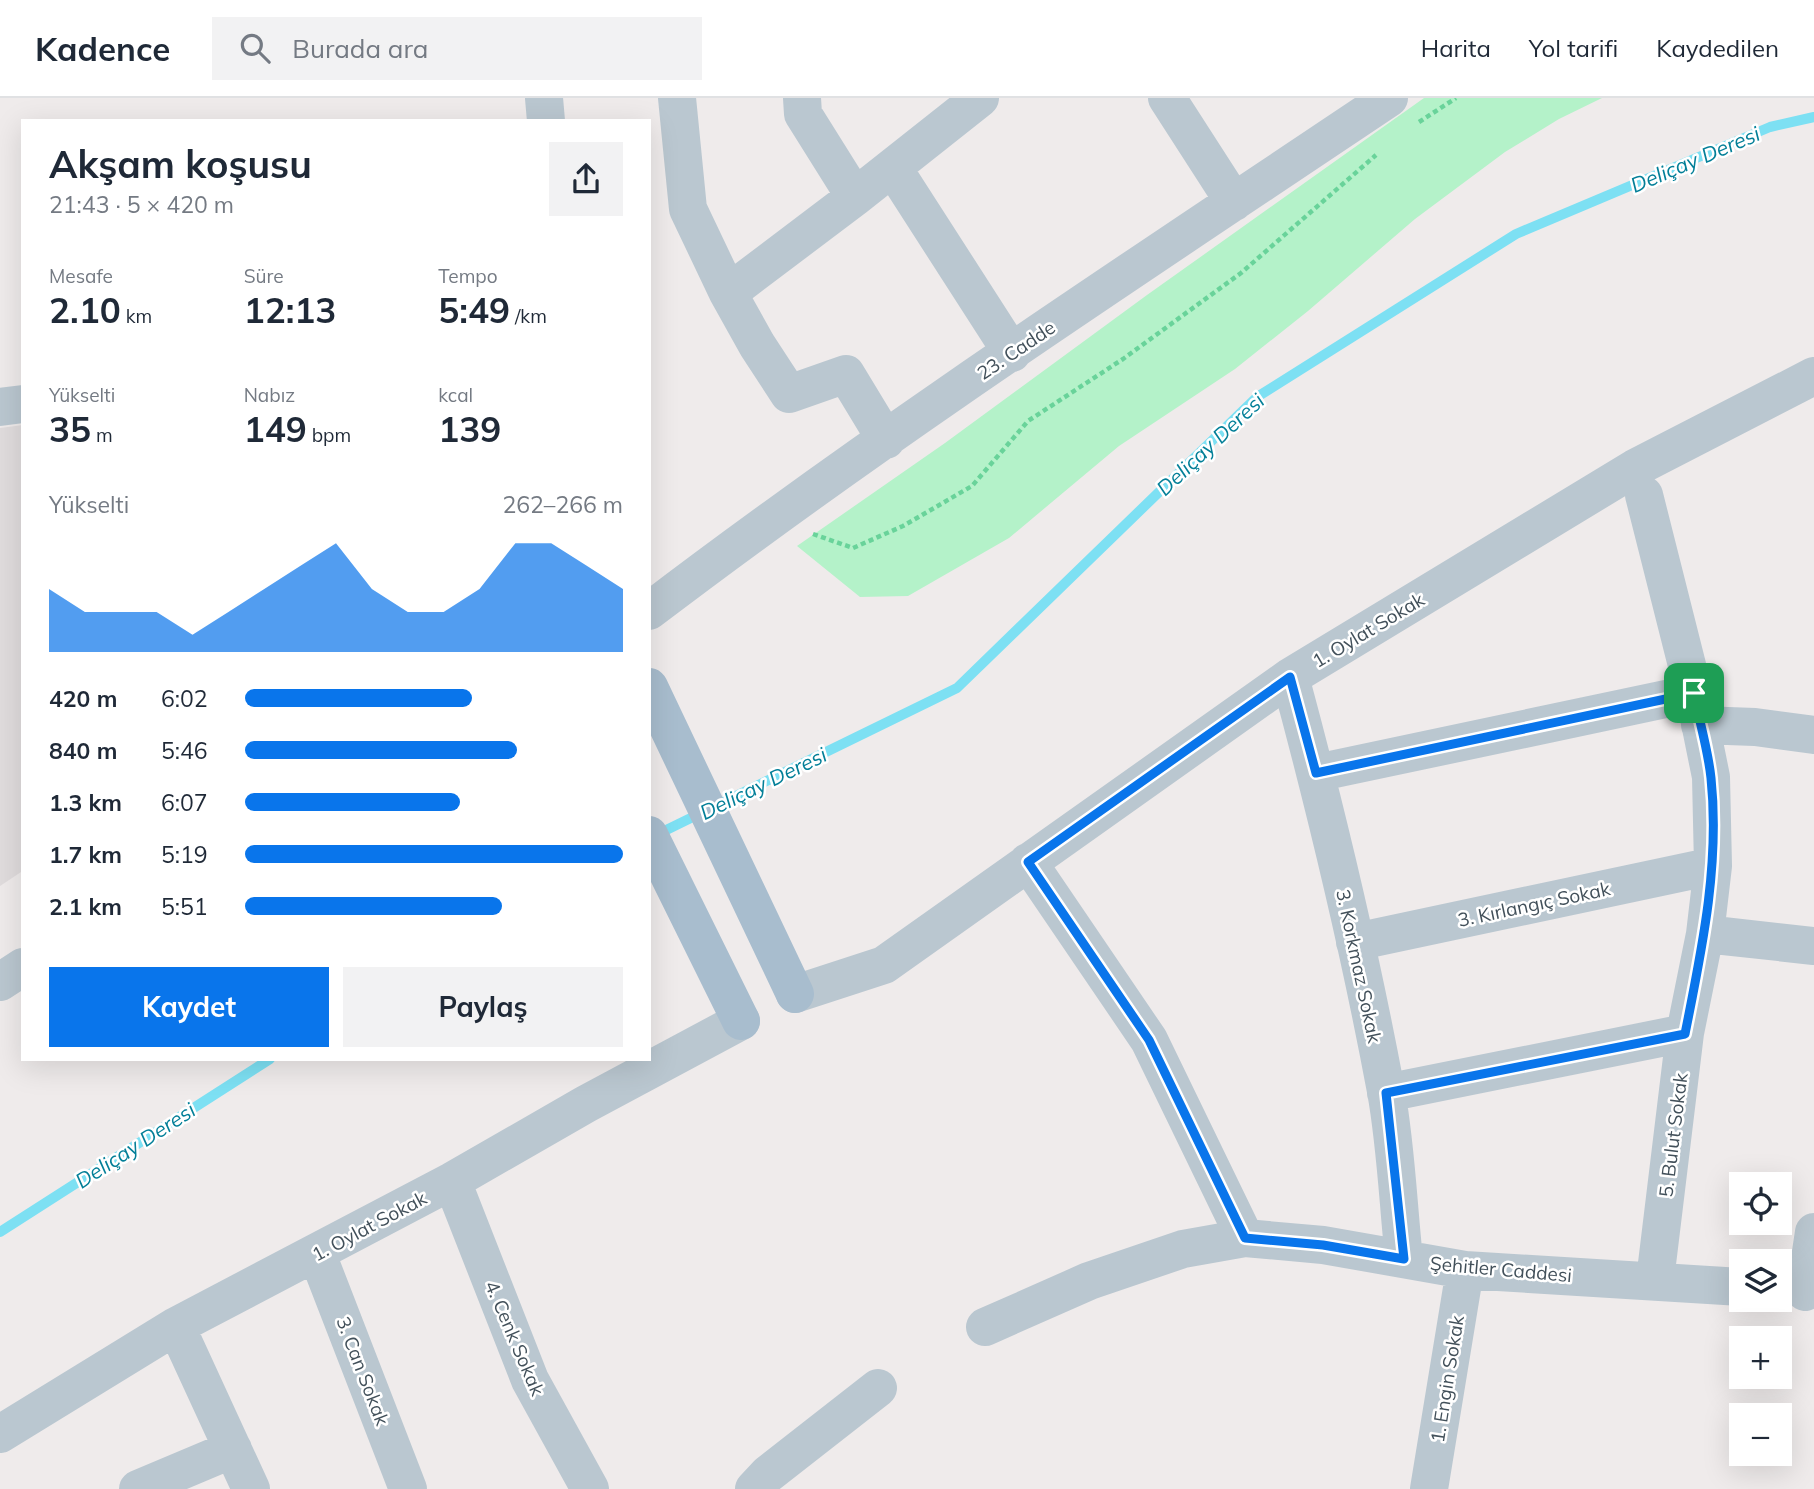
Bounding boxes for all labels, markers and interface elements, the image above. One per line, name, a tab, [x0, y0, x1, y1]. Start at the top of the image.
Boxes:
search box	[212, 17, 702, 80]
text: Kadence	[35, 28, 170, 69]
icon: search	[236, 29, 274, 67]
text: Burada ara	[292, 32, 428, 65]
text: Harita	[1421, 33, 1491, 63]
text: Yol tarifi	[1529, 33, 1618, 63]
text: Kaydedilen	[1656, 33, 1779, 63]
water label: Deliçay Deresi	[1626, 120, 1764, 198]
text: Akşam koşusu	[49, 140, 312, 188]
button: share	[549, 142, 623, 216]
text: 21:43 · 5 × 420 m	[49, 190, 234, 219]
text: Mesafe	[49, 264, 113, 288]
text: Süre	[244, 264, 284, 288]
text: Tempo	[438, 264, 498, 288]
text: 2.10	[49, 288, 121, 332]
text: 12:13	[244, 288, 336, 332]
text: 5:49	[438, 288, 510, 332]
text: km	[121, 304, 152, 328]
text: /km	[510, 304, 547, 328]
street label: 23. Cadde	[972, 315, 1060, 385]
text: Yükselti	[49, 383, 115, 407]
text: Nabız	[244, 383, 295, 407]
text: kcal	[438, 383, 473, 407]
water label: Deliçay Deresi	[1151, 387, 1269, 501]
text: 35	[49, 407, 91, 451]
text: 149	[244, 407, 307, 451]
text: 139	[438, 407, 501, 451]
text: m	[91, 423, 113, 447]
text: bpm	[307, 423, 351, 447]
text: Yükselti	[49, 490, 129, 519]
text: 262–266 m	[502, 490, 623, 519]
street label: 1. Oylat Sokak	[1308, 587, 1429, 673]
pin	[1664, 663, 1724, 723]
icon: arrive	[1675, 674, 1713, 712]
text: 420 m	[49, 684, 117, 713]
text: 6:02	[161, 684, 208, 713]
text: 840 m	[49, 736, 117, 765]
text: 5:46	[161, 736, 208, 765]
water label: Deliçay Deresi	[695, 741, 831, 825]
text: 1.3 km	[49, 788, 122, 817]
text: 6:07	[161, 788, 208, 817]
text: 1.7 km	[49, 840, 122, 869]
text: 5:19	[161, 840, 208, 869]
street label: 3. Kırlangıç Sokak	[1456, 876, 1613, 932]
street label: 3. Korkmaz Sokak	[1331, 887, 1387, 1045]
text: 2.1 km	[49, 892, 122, 921]
text: 5:51	[161, 892, 208, 921]
button: Kaydet	[49, 967, 329, 1047]
button: Paylaş	[343, 967, 623, 1047]
street label: 5. Bulut Sokak	[1653, 1071, 1693, 1199]
water label: Deliçay Deresi	[70, 1096, 200, 1194]
map controls	[1729, 1172, 1792, 1466]
button: locate	[1729, 1172, 1792, 1235]
street label: 1. Oylat Sokak	[307, 1186, 431, 1266]
button: layers	[1729, 1249, 1792, 1312]
street label: Şehitler Caddesi	[1429, 1251, 1573, 1287]
street label: 4. Cenk Sokak	[480, 1277, 550, 1399]
street label: 3. Can Sokak	[331, 1313, 395, 1429]
street label: 1. Engin Sokak	[1425, 1313, 1469, 1444]
button: +	[1729, 1326, 1792, 1389]
button: −	[1729, 1403, 1792, 1466]

